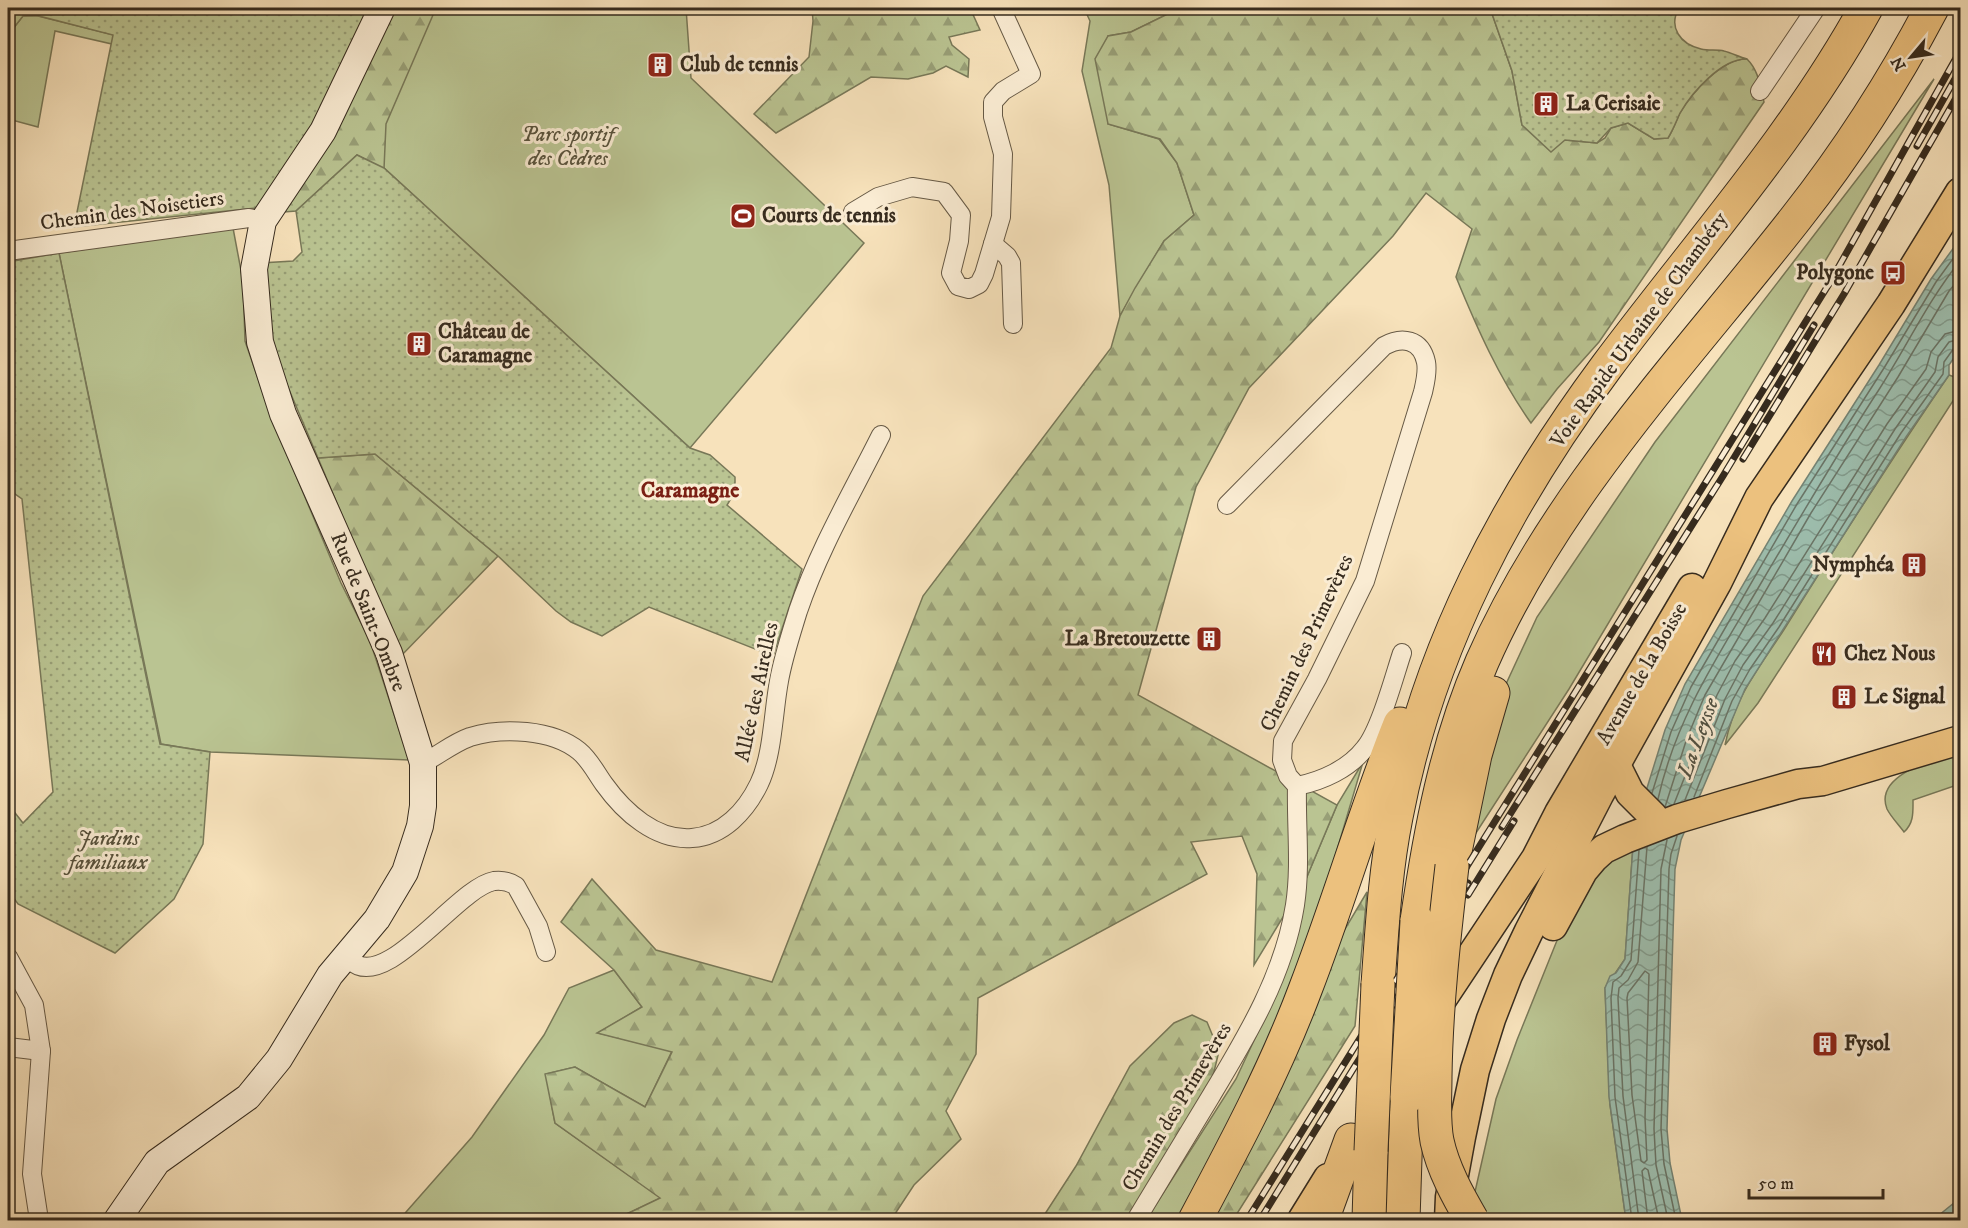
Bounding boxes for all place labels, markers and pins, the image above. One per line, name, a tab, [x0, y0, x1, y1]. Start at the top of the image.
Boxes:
building icon: Club de tennis	[645, 50, 675, 80]
place label: Club de tennis	[680, 52, 798, 78]
building icon: La Cerisaie	[1531, 89, 1561, 119]
place label: La Cerisaie	[1566, 91, 1661, 117]
sports icon: Courts de tennis	[728, 201, 758, 231]
place label: Courts de tennis	[762, 203, 896, 229]
bus stop icon: Polygone	[1878, 258, 1908, 288]
place label: Polygone	[1796, 260, 1874, 286]
place label: Château de Caramagne	[438, 319, 532, 369]
building icon: Château de Caramagne	[404, 329, 434, 359]
building icon: Nymphéa	[1899, 550, 1929, 580]
place label: Nymphéa	[1813, 552, 1895, 578]
building icon: La Bretouzette	[1194, 624, 1224, 654]
place label: La Bretouzette	[1065, 626, 1190, 652]
restaurant icon: Chez Nous	[1809, 639, 1839, 669]
place label: Chez Nous	[1844, 641, 1935, 667]
building icon: Le Signal	[1829, 682, 1859, 712]
place label: Le Signal	[1864, 684, 1946, 710]
building icon: Fysol	[1810, 1029, 1840, 1059]
place label: Fysol	[1844, 1031, 1891, 1057]

